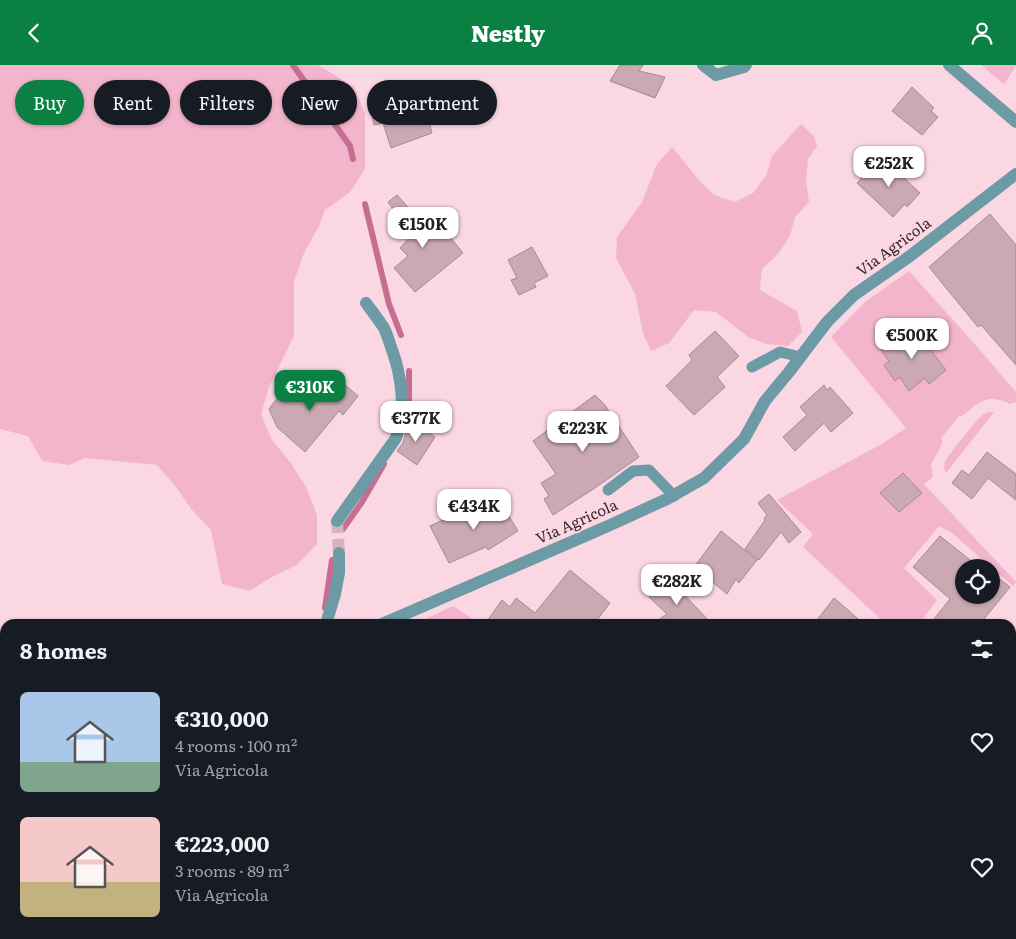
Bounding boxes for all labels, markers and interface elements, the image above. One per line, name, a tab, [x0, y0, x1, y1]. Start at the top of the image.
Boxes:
text: Nestly	[471, 16, 545, 49]
icon: back	[20, 19, 48, 47]
icon: person	[968, 19, 996, 47]
chip: Buy	[15, 80, 84, 125]
chip: Rent	[94, 80, 170, 125]
chip: Filters	[180, 80, 272, 125]
chip: New	[282, 80, 357, 125]
chip: Apartment	[367, 80, 497, 125]
pin: €252K	[854, 145, 924, 188]
text: €252K	[864, 150, 914, 174]
pin: €150K	[388, 207, 458, 249]
street label: Via Agricola	[851, 210, 936, 281]
text: €150K	[399, 211, 447, 235]
pin: €500K	[877, 317, 947, 360]
text: €500K	[886, 322, 938, 346]
pin: €310K	[275, 369, 345, 412]
text: €310K	[285, 374, 335, 398]
pin: €377K	[381, 401, 451, 443]
text: €377K	[391, 405, 441, 429]
pin: €223K	[548, 411, 618, 453]
text: €223K	[558, 415, 608, 439]
pin: €434K	[439, 489, 509, 531]
street label: Via Agricola	[532, 492, 622, 549]
text: €434K	[448, 493, 500, 517]
map controls	[955, 559, 1000, 604]
button: locate	[955, 559, 1000, 604]
pin: €282K	[642, 563, 712, 606]
text: €282K	[652, 568, 702, 592]
text: 8 homes	[20, 634, 107, 665]
icon: filters	[968, 635, 996, 663]
text: €310,000	[175, 702, 269, 733]
icon: home	[60, 712, 120, 772]
icon: heart	[968, 728, 996, 756]
text: 4 rooms · 100 m²	[175, 733, 297, 757]
text: Via Agricola	[175, 757, 268, 781]
text: €223,000	[175, 827, 270, 858]
icon: home	[60, 837, 120, 897]
icon: heart	[968, 853, 996, 881]
text: 3 rooms · 89 m²	[175, 858, 289, 882]
text: Via Agricola	[175, 882, 268, 906]

